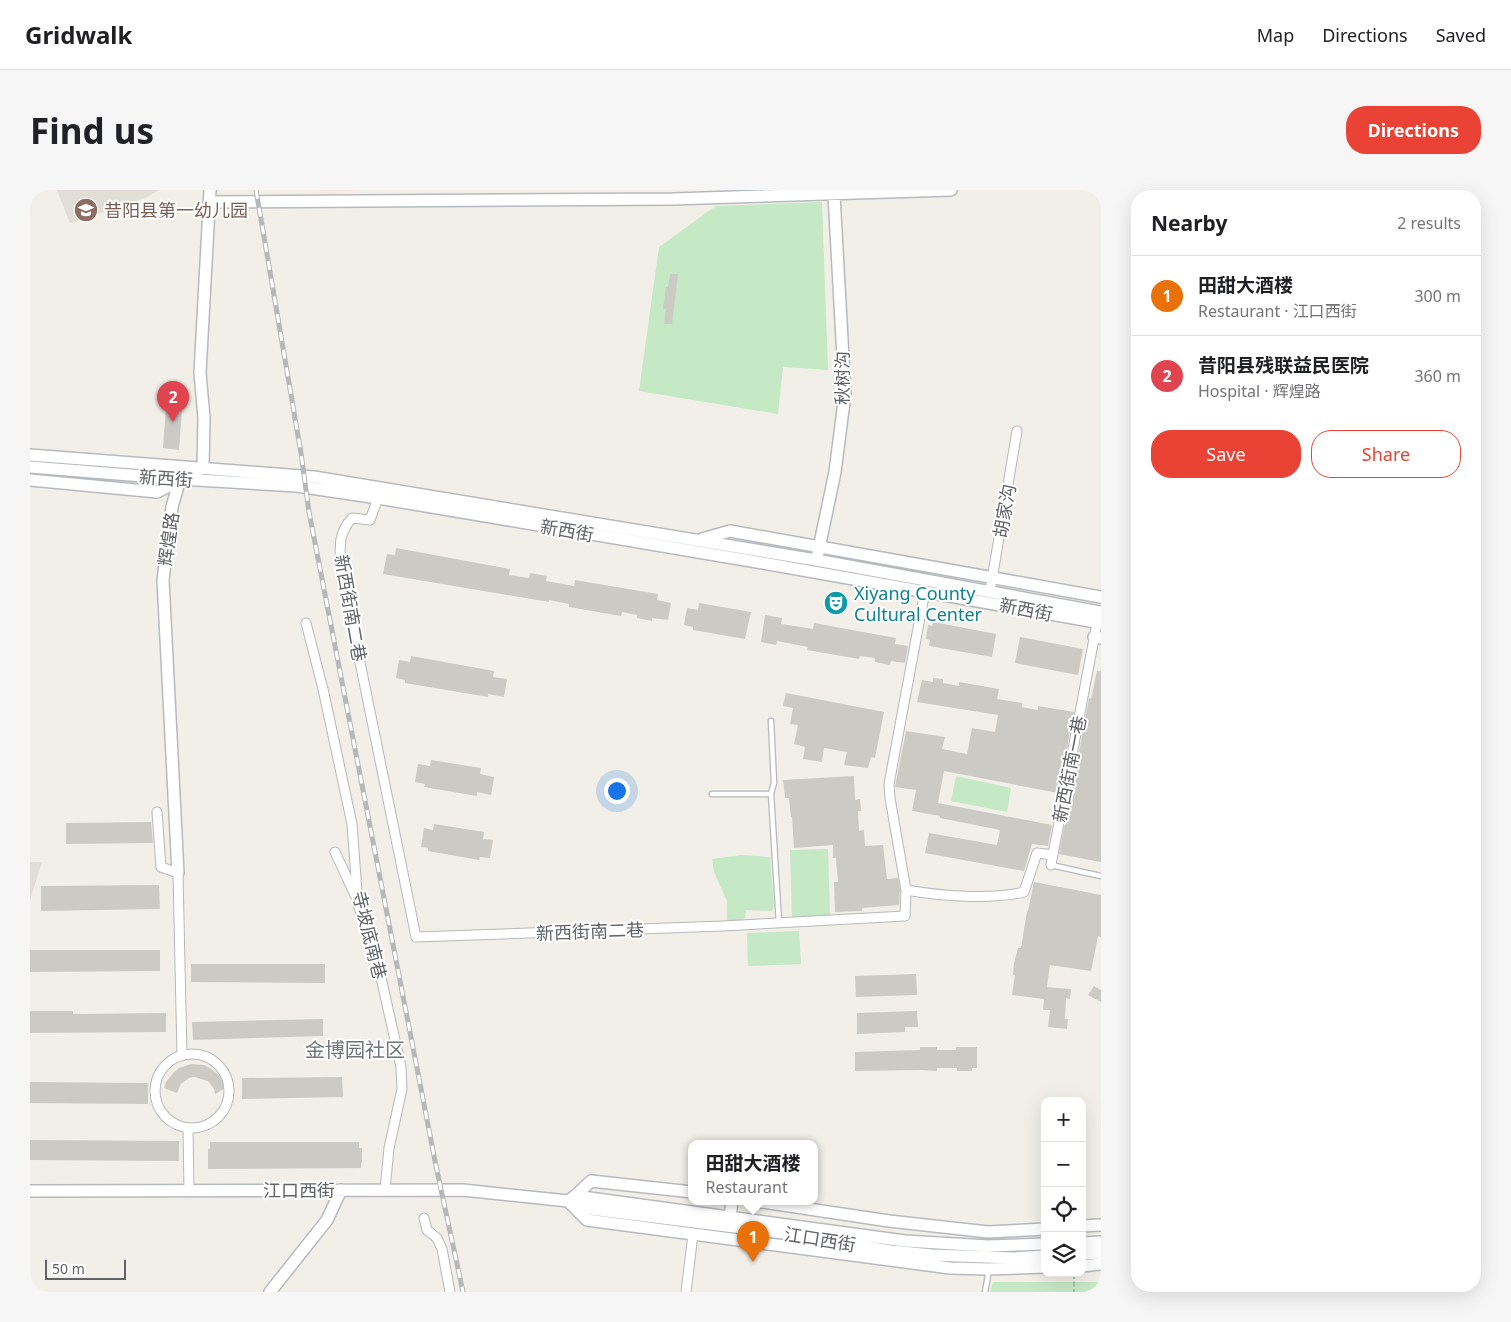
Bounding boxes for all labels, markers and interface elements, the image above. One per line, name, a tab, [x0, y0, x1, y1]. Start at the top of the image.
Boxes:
text: Gridwalk	[25, 18, 132, 51]
text: Map	[1257, 23, 1294, 47]
text: Directions	[1322, 23, 1408, 47]
text: Saved	[1436, 23, 1486, 47]
button: Directions	[1346, 106, 1481, 154]
text: Find us	[30, 107, 154, 154]
school or university icon: 昔阳县第一幼儿园	[73, 197, 99, 223]
place label: 昔阳县第一幼儿园	[104, 198, 248, 222]
text: Nearby	[1151, 209, 1227, 237]
text: 2 results	[1397, 212, 1461, 234]
text: 田甜大酒楼	[1198, 272, 1293, 298]
text: 1	[1162, 285, 1172, 307]
text: 300 m	[1414, 285, 1461, 307]
text: Restaurant · 江口西街	[1198, 300, 1357, 322]
street label: 秋树沟	[830, 351, 854, 405]
text: 昔阳县残联益民医院	[1198, 352, 1369, 378]
text: 2	[1162, 365, 1172, 387]
text: 360 m	[1414, 365, 1461, 387]
text: Hospital · 辉煌路	[1198, 380, 1321, 402]
pin: 2	[157, 381, 189, 422]
button: Save	[1151, 430, 1301, 478]
button: Share	[1311, 430, 1461, 478]
street label: 新西街	[138, 464, 194, 492]
street label: 胡家沟	[987, 482, 1021, 540]
street label: 辉煌路	[152, 511, 184, 567]
street label: 新西街	[538, 513, 596, 547]
street label: 新西街南二巷	[330, 553, 372, 663]
place label: Xiyang County Cultural Center	[854, 581, 983, 626]
theatre icon: Xiyang County Cultural Center	[823, 590, 849, 616]
street label: 新西街	[997, 592, 1055, 626]
street label: 新西街南一巷	[1047, 714, 1091, 824]
your location	[604, 778, 630, 804]
street label: 寺坡底南巷	[347, 888, 393, 982]
street label: 新西街南二巷	[536, 917, 644, 945]
district label: 金博园社区	[305, 1036, 405, 1063]
map controls	[1041, 1097, 1086, 1277]
button: +	[1041, 1097, 1086, 1142]
popup	[688, 1140, 818, 1205]
button: −	[1041, 1142, 1086, 1187]
text: 田甜大酒楼	[705, 1150, 801, 1176]
text: Restaurant	[705, 1176, 788, 1198]
street label: 江口西街	[263, 1178, 335, 1202]
button: locate	[1041, 1187, 1086, 1232]
pin: 1	[737, 1221, 769, 1262]
street label: 江口西街	[783, 1222, 857, 1256]
button: layers	[1041, 1232, 1086, 1277]
scale bar	[45, 1257, 126, 1280]
text: 50 m	[52, 1259, 85, 1278]

